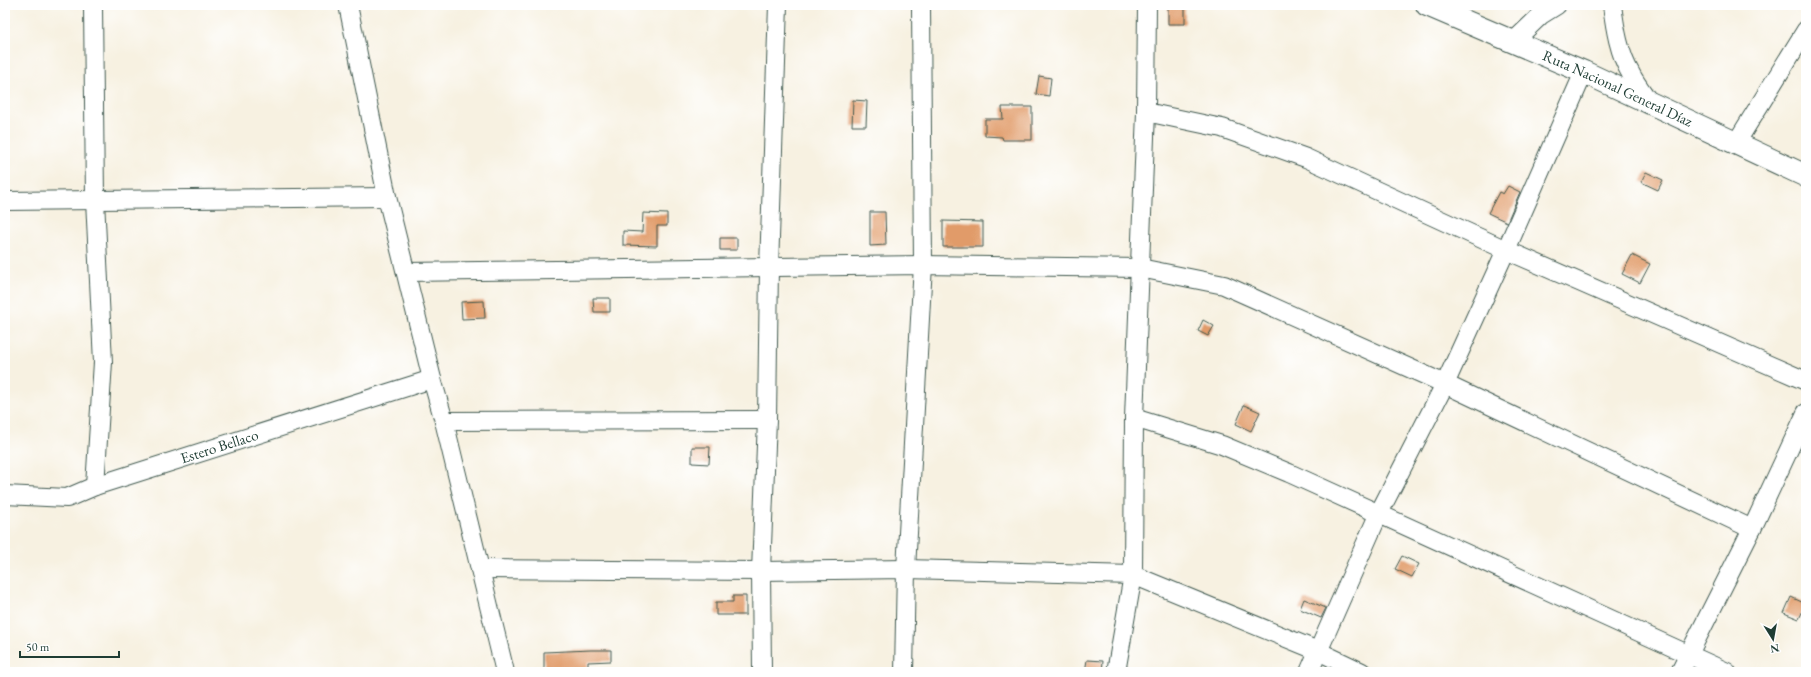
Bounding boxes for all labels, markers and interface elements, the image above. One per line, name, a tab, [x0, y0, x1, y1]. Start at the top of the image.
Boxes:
street label: Ruta Nacional General Díaz	[1540, 46, 1696, 131]
street label: Estero Bellaco	[178, 425, 260, 467]
north arrow	[1753, 619, 1793, 659]
scale bar	[20, 633, 119, 659]
text: 50 m	[26, 639, 50, 655]
text: N	[1769, 641, 1781, 657]

